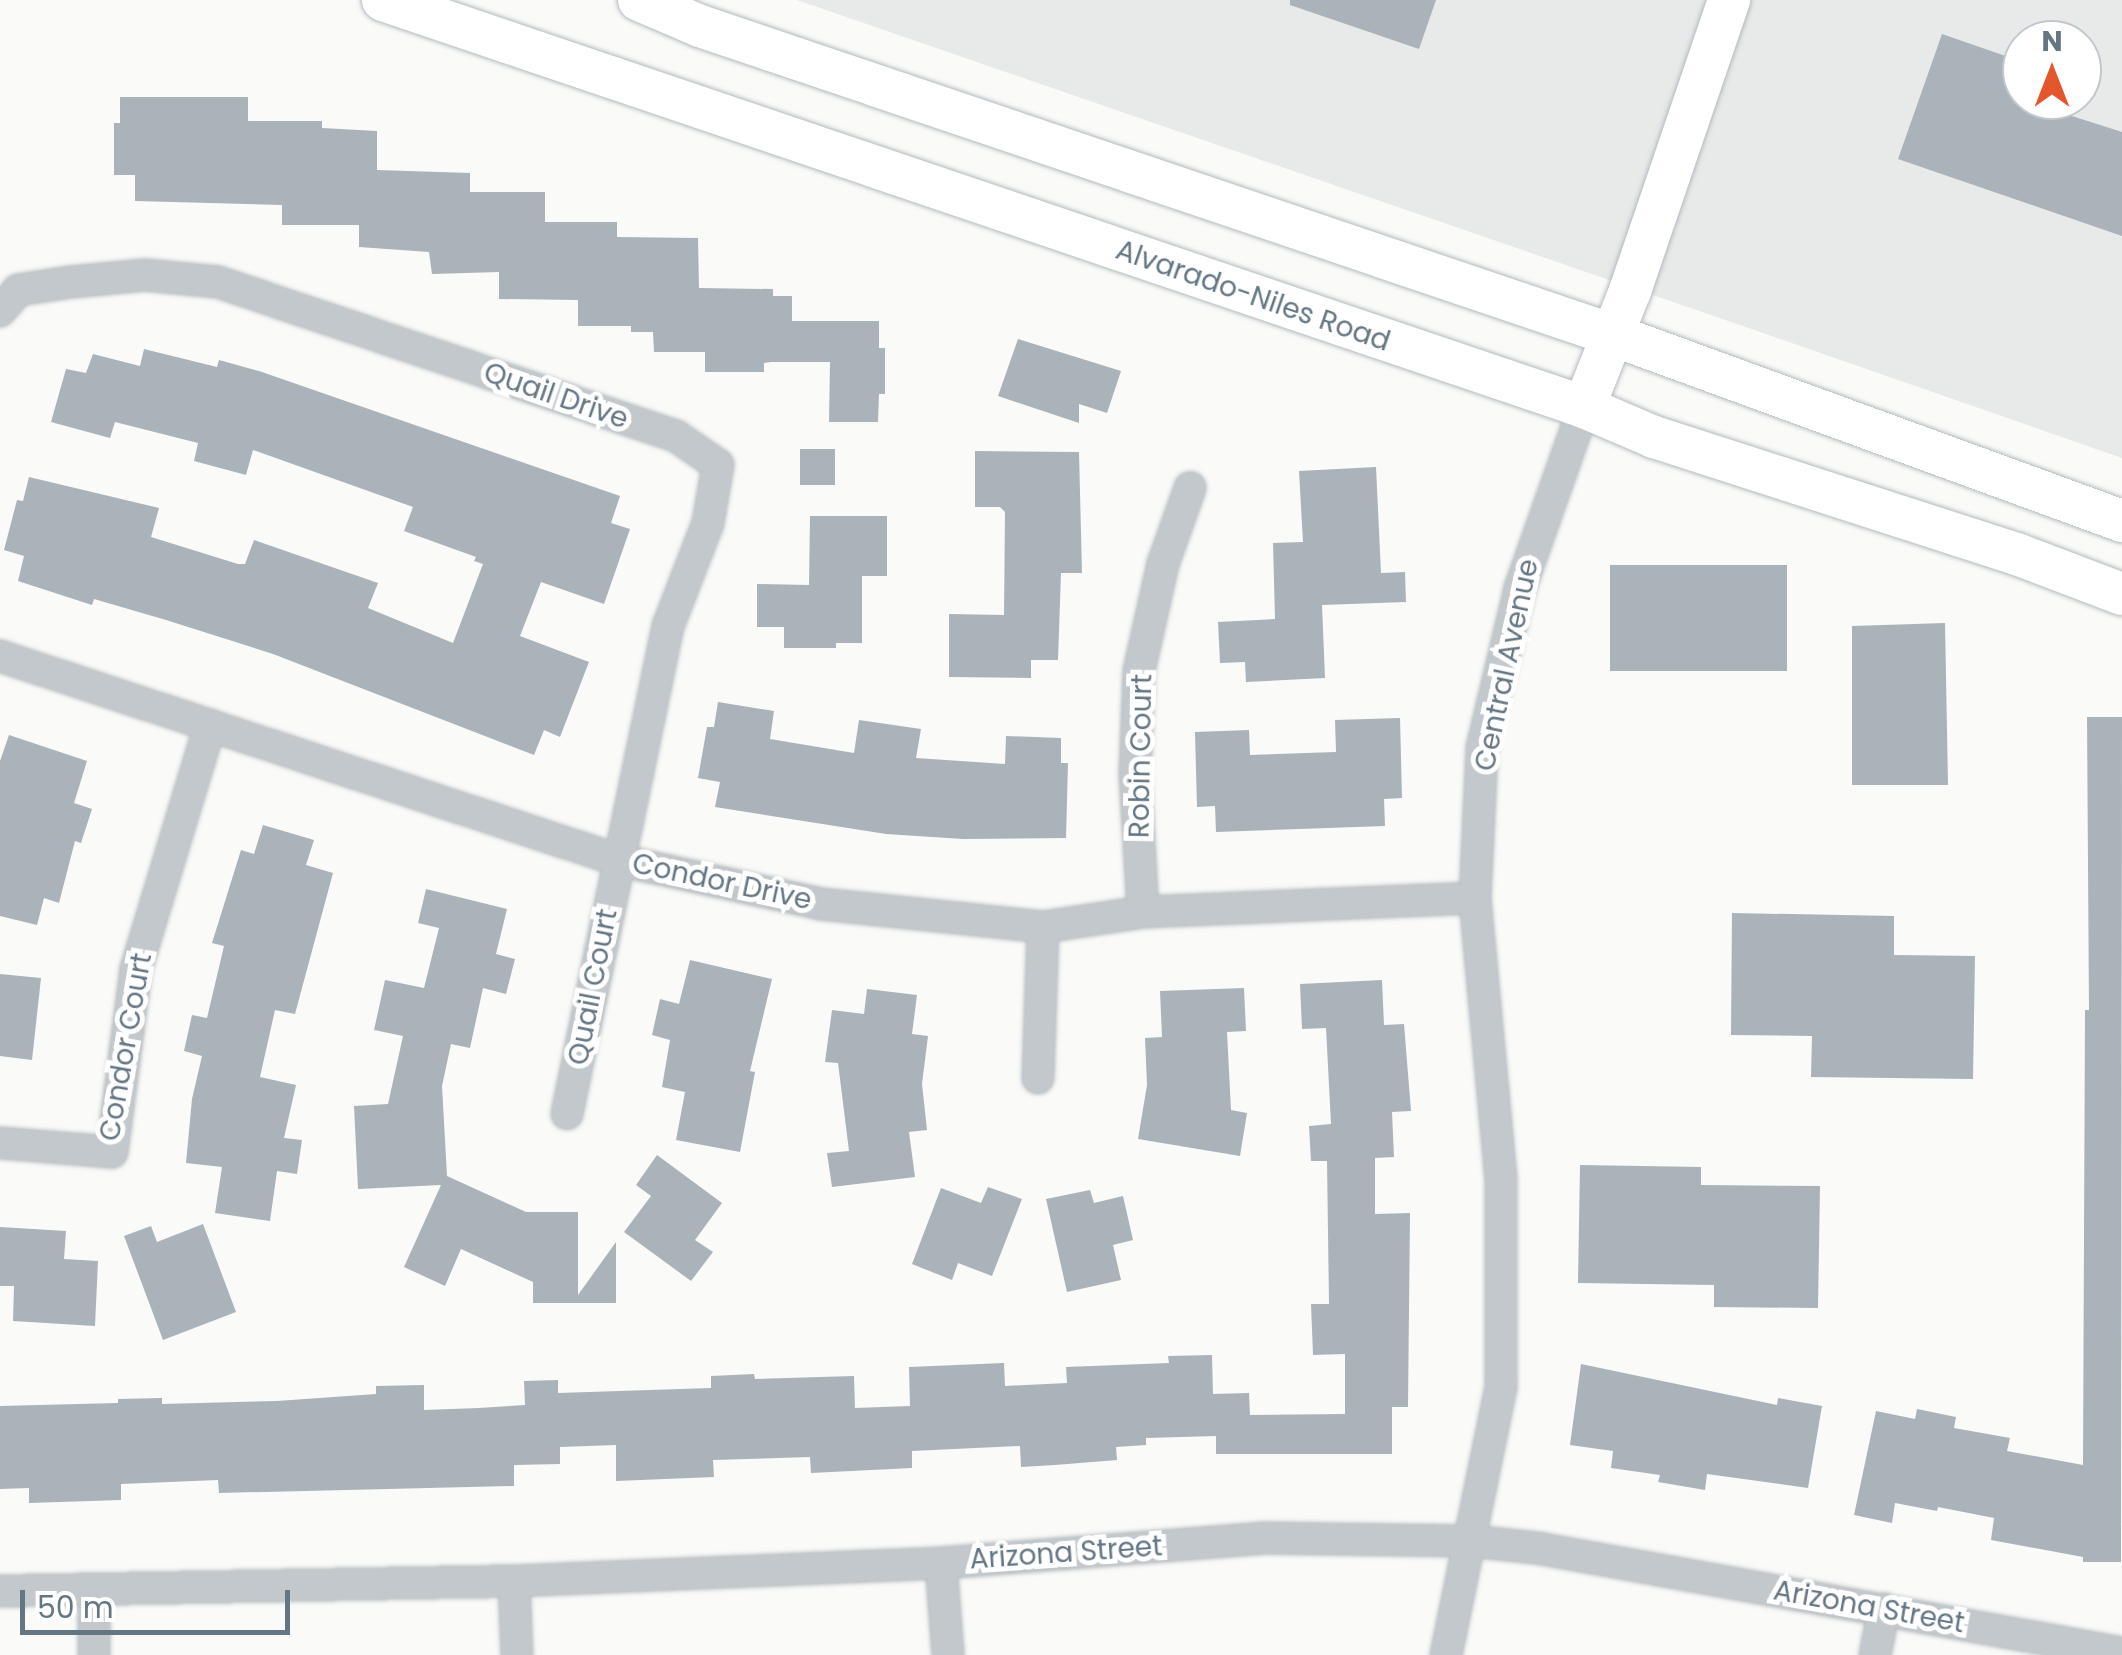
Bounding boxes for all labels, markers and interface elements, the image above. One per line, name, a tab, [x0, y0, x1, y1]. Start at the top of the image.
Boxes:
north arrow	[2002, 20, 2102, 120]
text: N	[2041, 22, 2063, 61]
street label: Alvarado-Niles Road	[1111, 233, 1395, 359]
street label: Quail Drive	[479, 356, 633, 436]
street label: Central Avenue	[1468, 556, 1546, 774]
street label: Robin Court	[1123, 674, 1159, 838]
street label: Condor Drive	[629, 847, 815, 917]
street label: Quail Court	[561, 906, 625, 1068]
street label: Condor Court	[93, 950, 159, 1144]
street label: Arizona Street	[968, 1530, 1164, 1576]
scale bar	[25, 1570, 295, 1632]
street label: Arizona Street	[1771, 1574, 1967, 1640]
text: 50 m	[37, 1586, 114, 1629]

